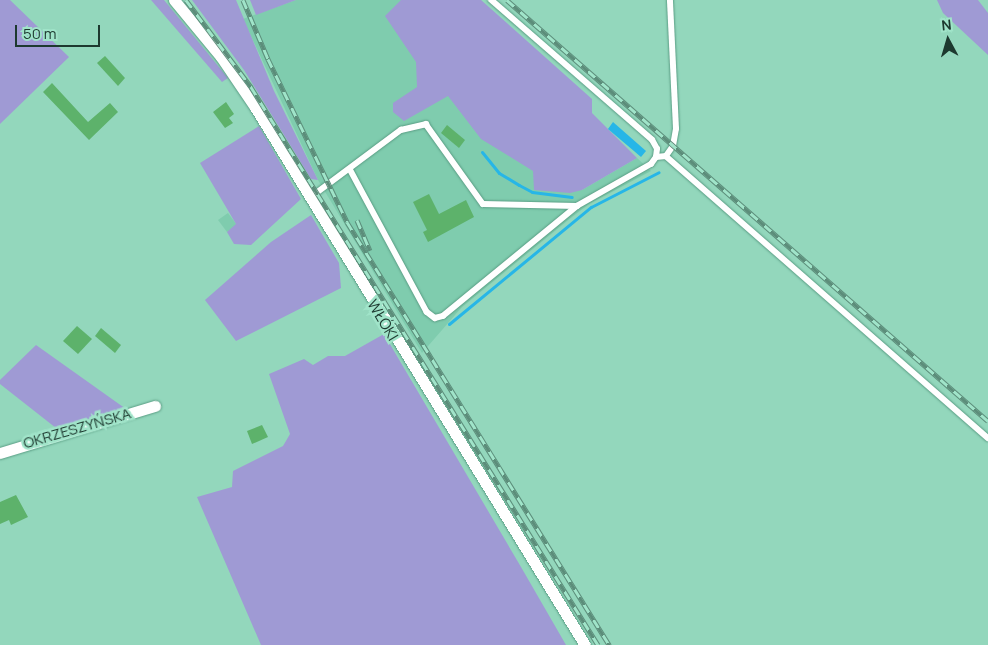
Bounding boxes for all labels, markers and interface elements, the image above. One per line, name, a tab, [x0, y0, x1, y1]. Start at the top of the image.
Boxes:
scale bar	[18, 15, 102, 47]
north arrow	[923, 15, 973, 65]
text: N	[940, 15, 952, 35]
text: 50 m	[23, 23, 57, 44]
street label: WŁÓKI	[364, 296, 402, 344]
street label: OKRZESZYŃSKA	[21, 404, 133, 452]

